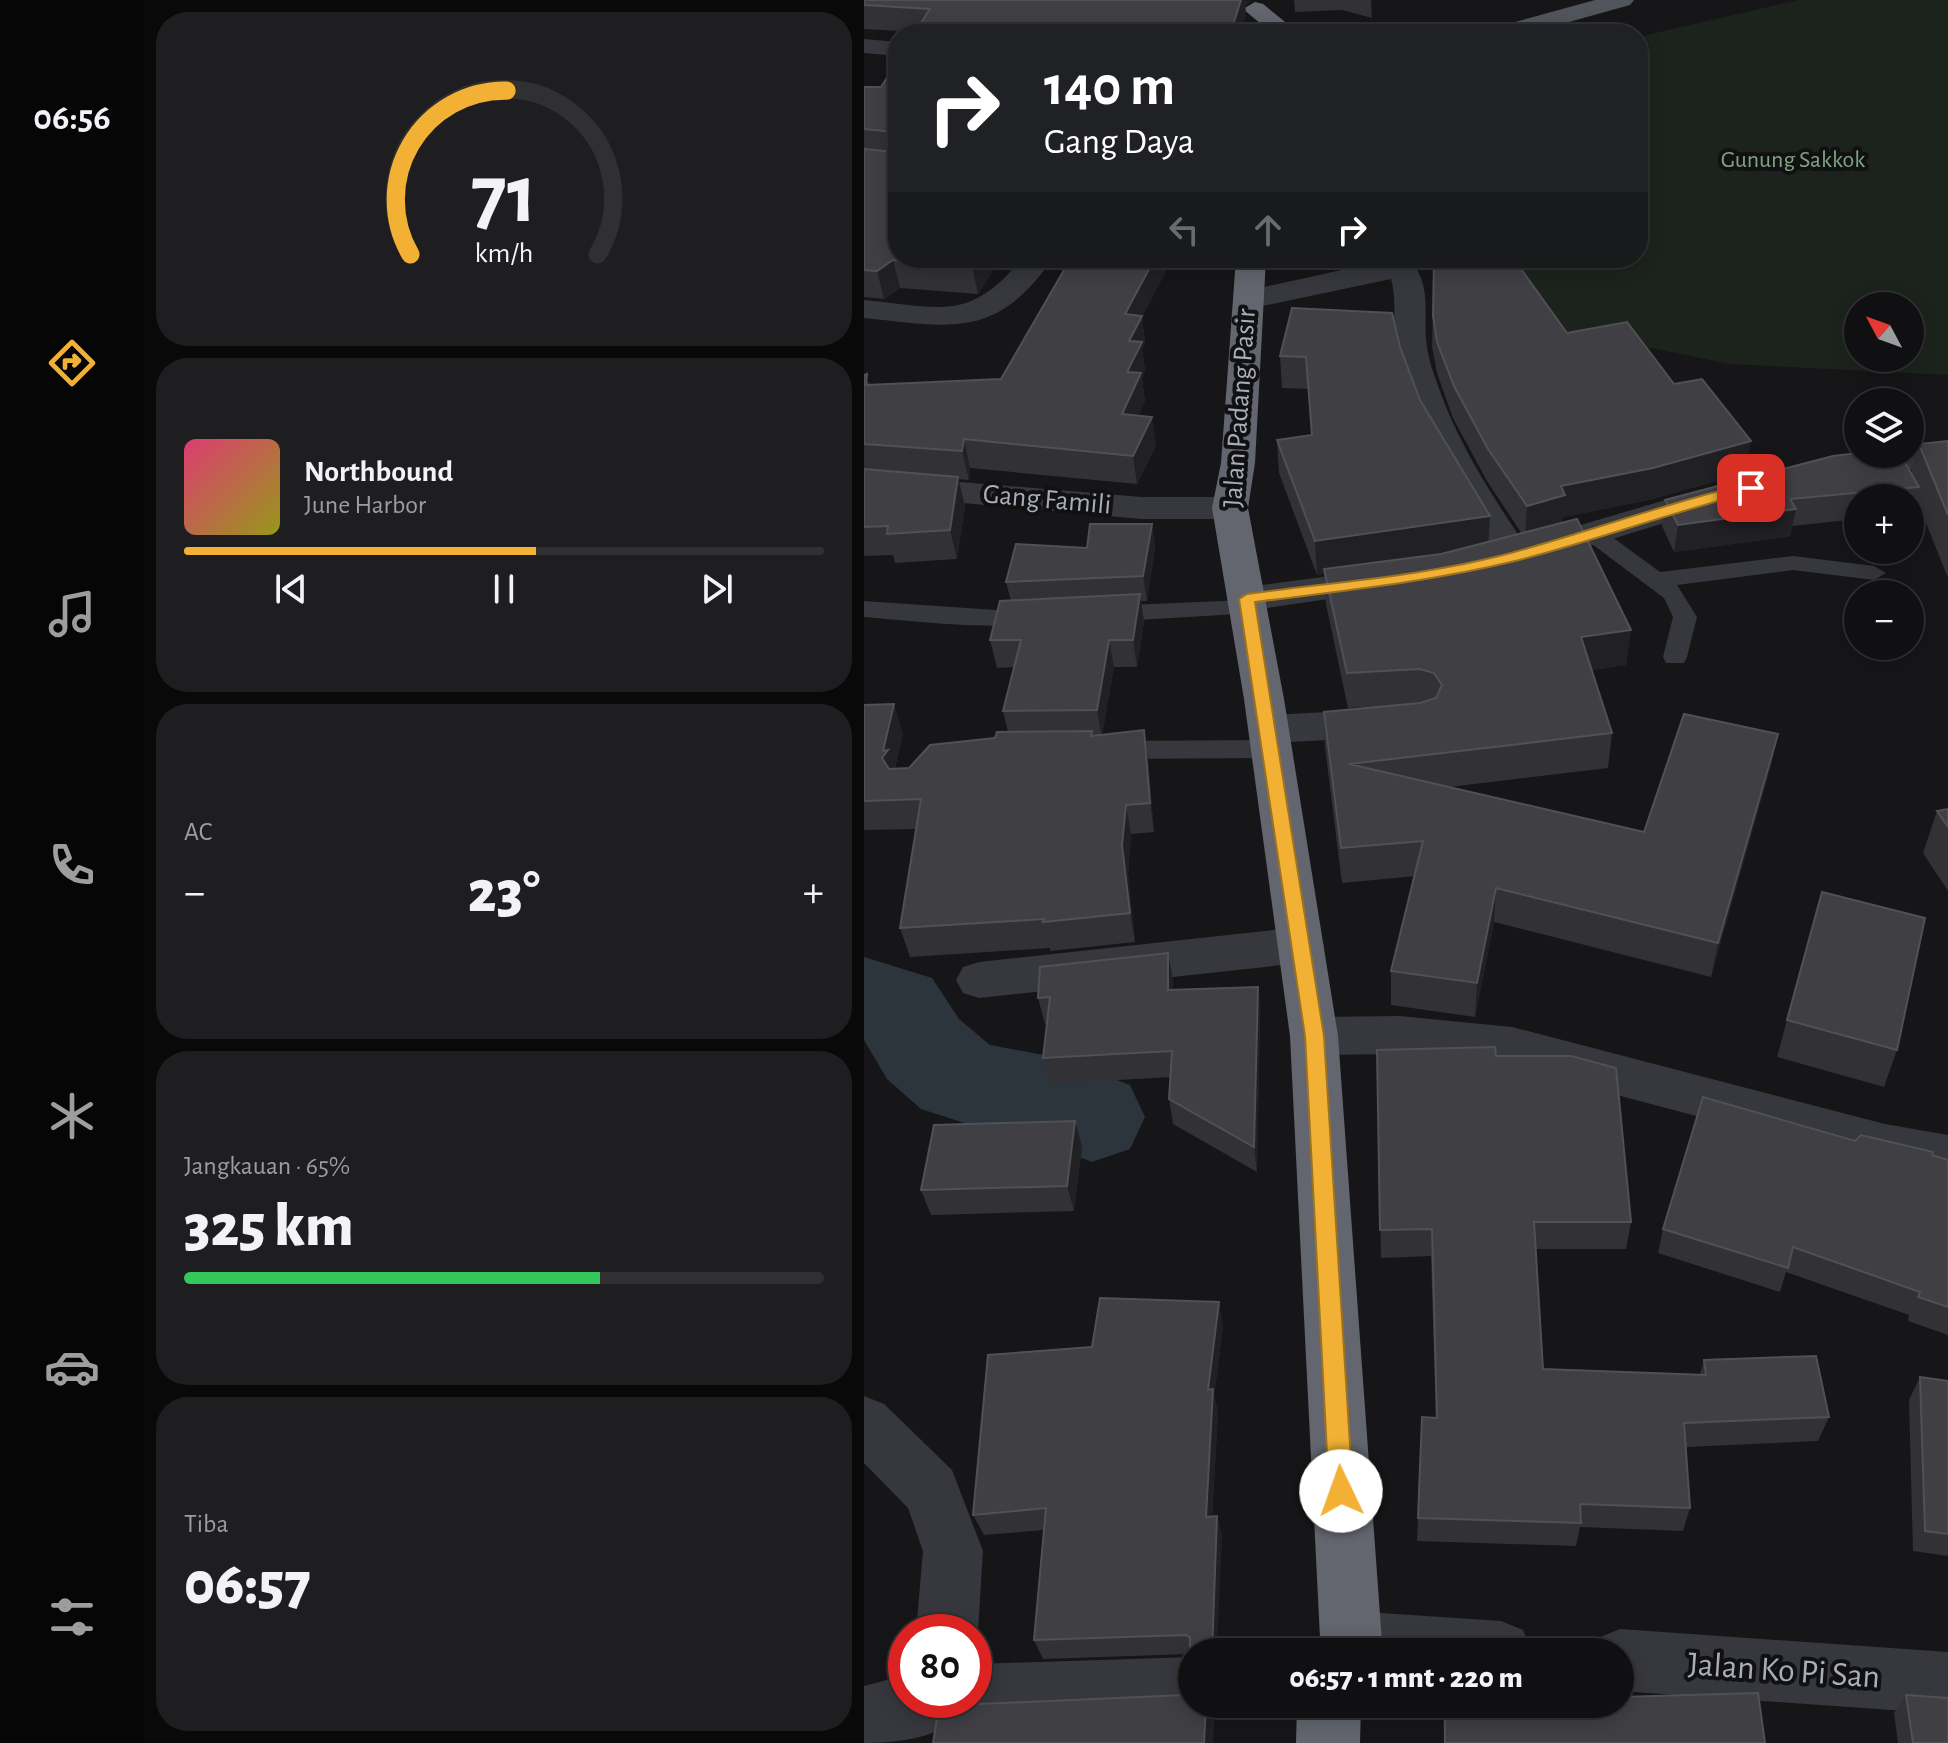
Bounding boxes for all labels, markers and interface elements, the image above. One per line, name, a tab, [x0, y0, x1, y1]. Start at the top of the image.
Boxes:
icon: right	[912, 56, 1016, 160]
text: 140 m	[1044, 59, 1175, 115]
text: 06:56	[33, 100, 111, 136]
text: Gang Daya	[1044, 124, 1194, 160]
park label: Gunung Sakkok	[1721, 148, 1865, 172]
text: 71	[471, 154, 537, 238]
icon: left	[1162, 208, 1206, 252]
icon: ahead	[1246, 208, 1290, 252]
icon: right	[1330, 208, 1374, 252]
text: km/h	[475, 239, 533, 268]
north arrow	[1844, 292, 1924, 372]
map controls	[1844, 292, 1924, 660]
street label: Jalan Padang Pasir	[1219, 308, 1261, 508]
icon: directions	[44, 335, 100, 391]
button: layers	[1844, 388, 1924, 468]
pin	[1717, 454, 1785, 522]
text: Northbound	[304, 457, 453, 487]
icon: arrive	[1729, 466, 1773, 510]
street label: Gang Famili	[982, 480, 1112, 520]
button: +	[1844, 484, 1924, 564]
text: June Harbor	[304, 492, 426, 518]
icon: previous	[269, 567, 313, 611]
icon: pause	[482, 567, 526, 611]
icon: next	[695, 567, 739, 611]
button: −	[1844, 580, 1924, 660]
icon: music	[44, 586, 100, 642]
text: AC	[184, 819, 212, 845]
icon: phone	[44, 837, 100, 893]
text: 23°	[468, 863, 540, 923]
text: −	[184, 871, 205, 915]
text: +	[803, 871, 824, 915]
icon: climate	[44, 1088, 100, 1144]
text: Jangkauan · 65%	[184, 1153, 350, 1179]
text: 325 km	[184, 1197, 354, 1257]
icon: car	[44, 1339, 100, 1395]
position arrow	[1299, 1449, 1383, 1533]
text: Tiba	[184, 1511, 228, 1537]
text: 06:57	[184, 1555, 311, 1615]
icon: filters	[44, 1589, 100, 1645]
speed limit sign: 80	[888, 1614, 992, 1718]
street label: Jalan Ko Pi San	[1687, 1647, 1881, 1695]
text: 06:57 · 1 mnt · 220 m	[1289, 1663, 1523, 1693]

